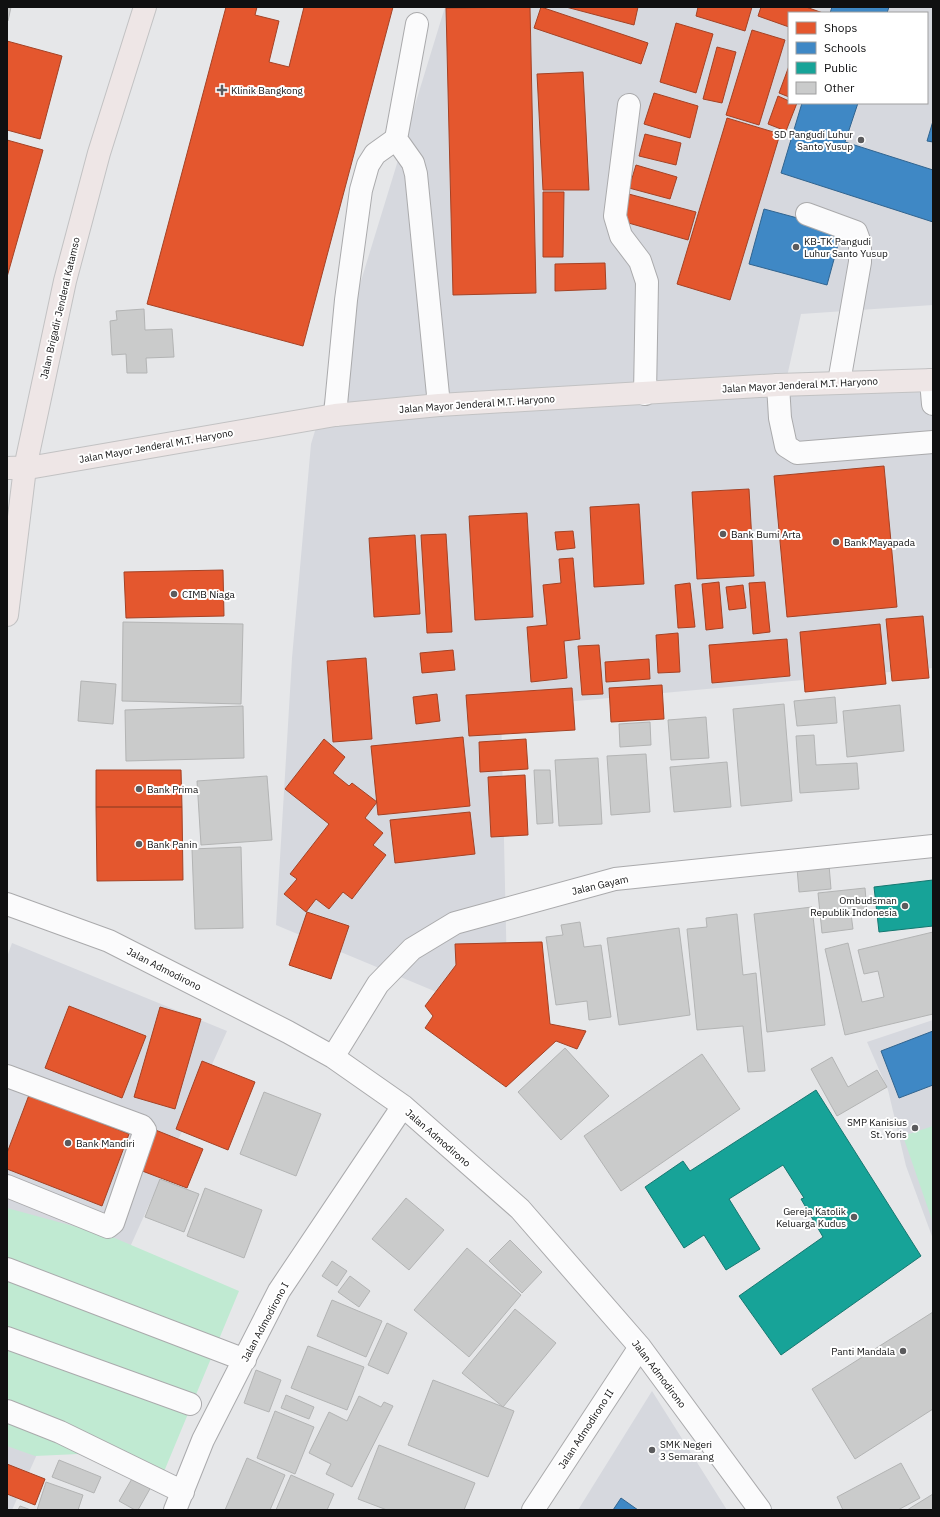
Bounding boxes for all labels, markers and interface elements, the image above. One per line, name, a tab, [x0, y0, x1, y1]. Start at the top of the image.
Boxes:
legend	[788, 12, 928, 104]
text: Shops	[824, 20, 857, 35]
text: Schools	[824, 40, 867, 55]
text: Public	[824, 60, 857, 75]
text: Other	[824, 80, 855, 95]
marker: Klinik Bangkong	[216, 84, 228, 96]
place label: Klinik Bangkong	[231, 84, 304, 97]
place label: SD Pangudi Luhur Santo Yusup	[774, 128, 853, 153]
marker: SD Pangudi Luhur Santo Yusup	[856, 135, 866, 145]
street label: Jalan Brigadir Jenderal Katamso	[37, 235, 83, 380]
place label: KB-TK Pangudi Luhur Santo Yusup	[804, 235, 888, 260]
marker: KB-TK Pangudi Luhur Santo Yusup	[791, 242, 801, 252]
street label: Jalan Mayor Jenderal M.T. Haryono	[722, 374, 879, 396]
street label: Jalan Mayor Jenderal M.T. Haryono	[399, 392, 556, 416]
street label: Jalan Mayor Jenderal M.T. Haryono	[78, 426, 234, 466]
place label: Bank Bumi Arta	[731, 528, 802, 541]
marker: Bank Bumi Arta	[718, 529, 728, 539]
place label: Bank Mayapada	[844, 536, 916, 549]
marker: Bank Mayapada	[831, 537, 841, 547]
place label: CIMB Niaga	[182, 588, 235, 601]
marker: CIMB Niaga	[169, 589, 179, 599]
place label: Bank Prima	[147, 783, 199, 796]
marker: Bank Prima	[134, 784, 144, 794]
place label: Bank Panin	[147, 838, 197, 851]
marker: Bank Panin	[134, 839, 144, 849]
street label: Jalan Gayam	[570, 872, 630, 898]
place label: Ombudsman Republik Indonesia	[810, 894, 898, 919]
marker: Ombudsman Republik Indonesia	[900, 901, 910, 911]
street label: Jalan Admodirono	[125, 945, 204, 994]
street label: Jalan Admodirono	[403, 1106, 473, 1170]
place label: SMP Kanisius St. Yoris	[847, 1116, 907, 1141]
marker: SMP Kanisius St. Yoris	[910, 1123, 920, 1133]
place label: Bank Mandiri	[76, 1137, 135, 1150]
marker: Bank Mandiri	[63, 1138, 73, 1148]
place label: Gereja Katolik Keluarga Kudus	[776, 1205, 847, 1230]
marker: Gereja Katolik Keluarga Kudus	[849, 1212, 859, 1222]
street label: Jalan Admodirono I	[239, 1280, 291, 1364]
street label: Jalan Admodirono	[629, 1337, 689, 1411]
place label: Panti Mandala	[831, 1345, 896, 1358]
marker: Panti Mandala	[898, 1346, 908, 1356]
street label: Jalan Admodirono II	[555, 1387, 617, 1471]
place label: SMK Negeri 3 Semarang	[660, 1438, 714, 1463]
marker: SMK Negeri 3 Semarang	[647, 1445, 657, 1455]

